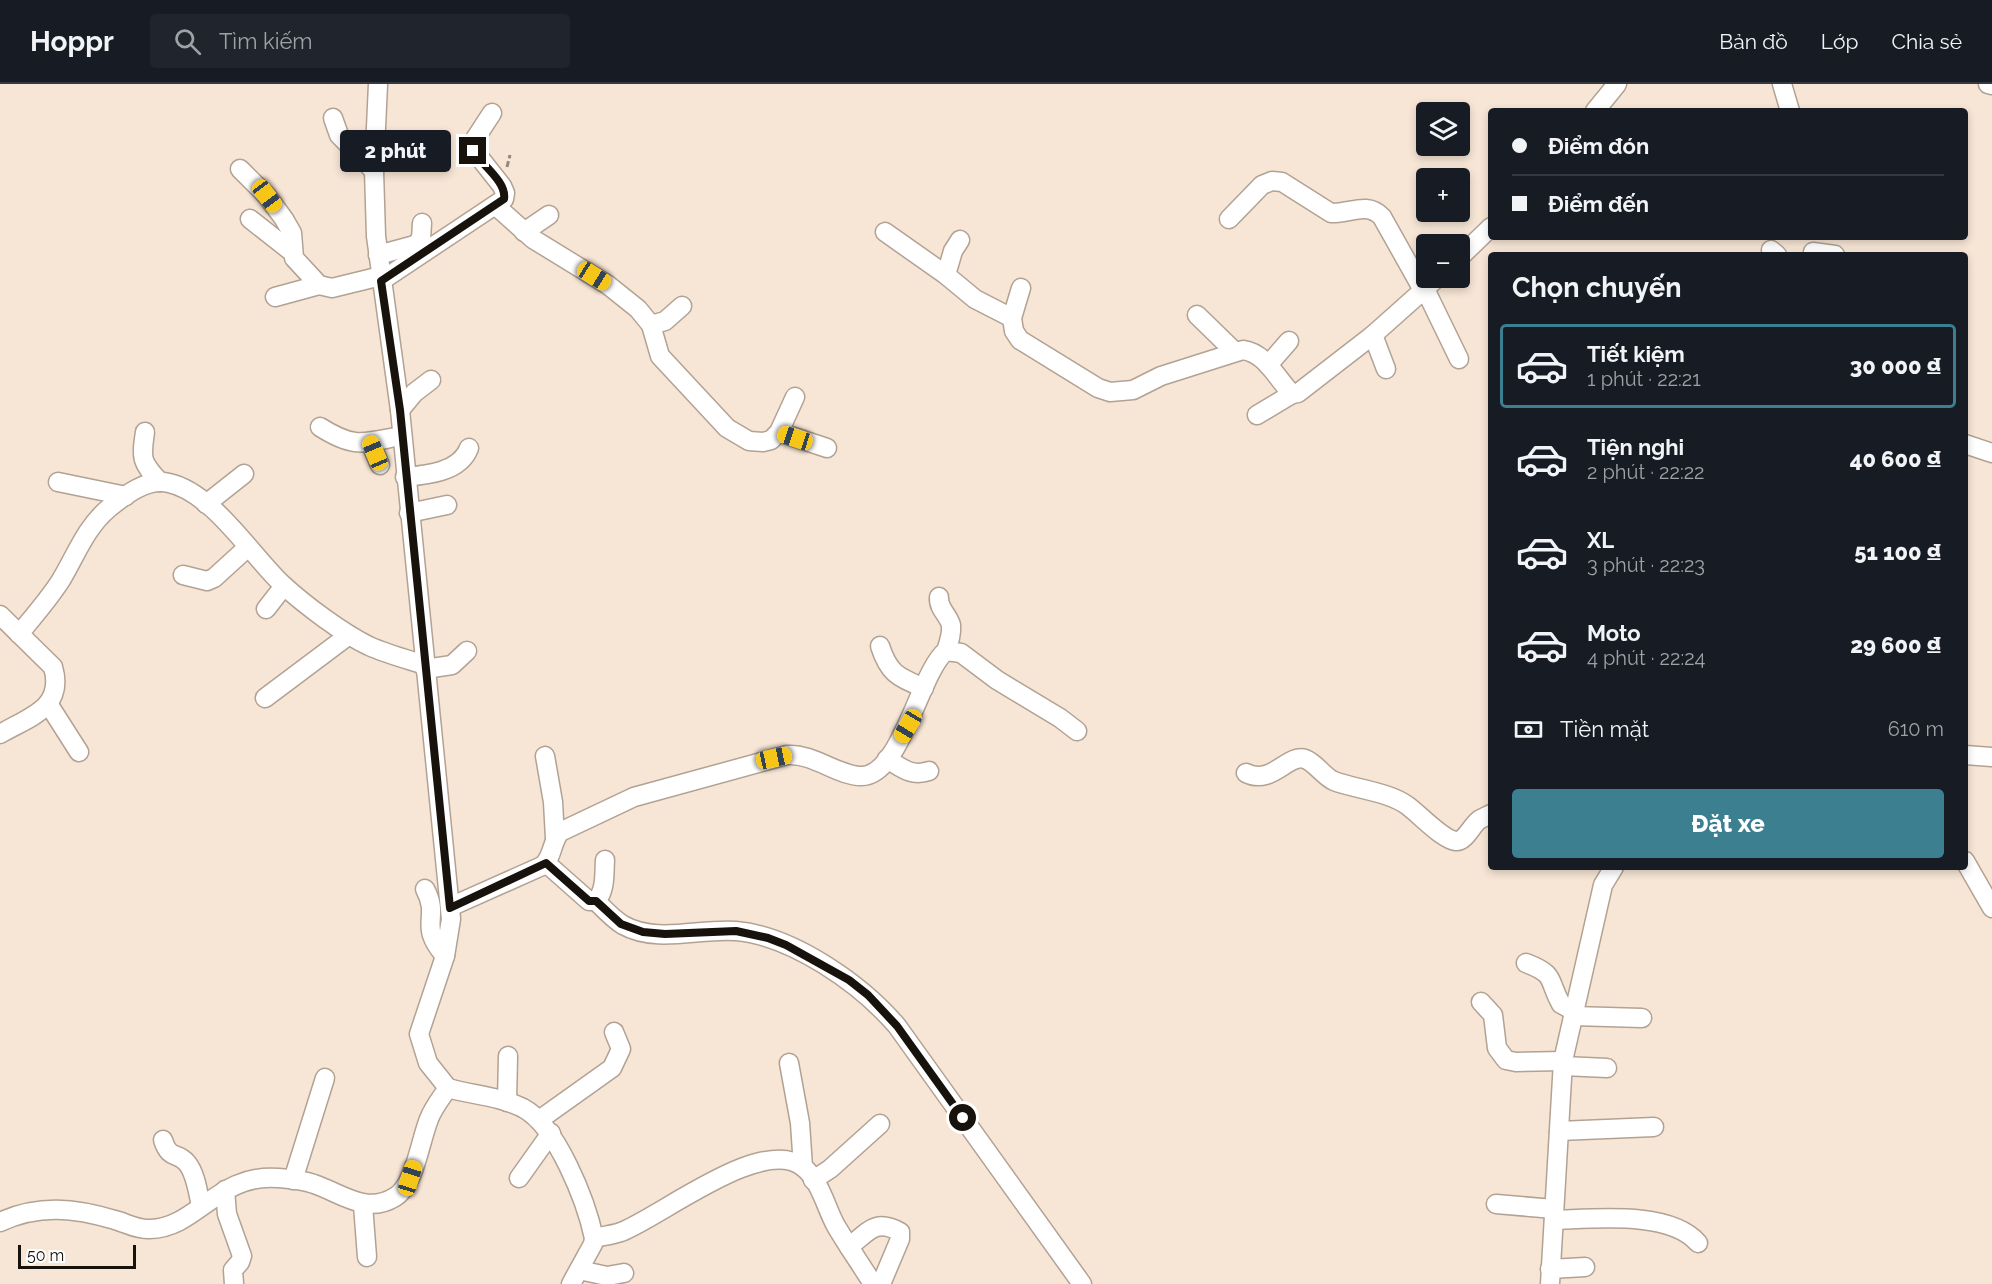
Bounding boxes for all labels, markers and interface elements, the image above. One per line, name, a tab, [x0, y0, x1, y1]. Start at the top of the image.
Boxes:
search box	[150, 14, 570, 68]
text: Hoppr	[30, 25, 114, 58]
icon: search	[171, 25, 204, 58]
text: Tìm kiếm	[219, 28, 313, 54]
text: Bản đồ	[1719, 29, 1788, 54]
text: Lớp	[1821, 29, 1859, 54]
text: Chia sẻ	[1892, 29, 1962, 54]
map controls	[1416, 102, 1470, 288]
button: layers	[1416, 102, 1470, 156]
callout: 2 phút	[341, 130, 452, 172]
text: Điểm đón	[1548, 133, 1649, 159]
route end	[459, 137, 486, 164]
text: 2 phút	[365, 139, 426, 163]
button: +	[1416, 168, 1470, 222]
car	[249, 176, 285, 216]
text: Điểm đến	[1548, 191, 1649, 217]
button: −	[1416, 234, 1470, 288]
car	[574, 259, 614, 293]
text: Chọn chuyến	[1512, 272, 1681, 303]
icon: car	[1515, 339, 1569, 393]
text: Tiết kiệm	[1587, 341, 1685, 367]
text: 30 000 ₫	[1850, 353, 1941, 379]
text: 1 phút · 22:21	[1587, 367, 1701, 391]
car	[775, 424, 815, 452]
icon: car	[1515, 432, 1569, 486]
car	[360, 433, 390, 473]
text: Tiện nghi	[1587, 434, 1684, 460]
text: 40 600 ₫	[1850, 446, 1941, 472]
text: 2 phút · 22:22	[1587, 460, 1705, 484]
icon: car	[1515, 525, 1569, 579]
text: XL	[1587, 527, 1614, 553]
text: 51 100 ₫	[1854, 539, 1941, 565]
text: 3 phút · 22:23	[1587, 553, 1705, 577]
icon: car	[1515, 618, 1569, 672]
text: Moto	[1587, 620, 1641, 646]
text: 29 600 ₫	[1850, 632, 1941, 658]
text: 4 phút · 22:24	[1587, 646, 1706, 670]
car	[891, 706, 925, 746]
icon: cash	[1512, 713, 1545, 746]
text: Tiền mặt	[1560, 716, 1649, 742]
text: 610 m	[1888, 717, 1944, 741]
car	[755, 745, 793, 771]
button: Đặt xe	[1512, 789, 1944, 858]
route start	[949, 1104, 976, 1131]
car	[396, 1158, 424, 1198]
scale bar	[18, 1242, 136, 1270]
text: 50 m	[27, 1246, 64, 1265]

